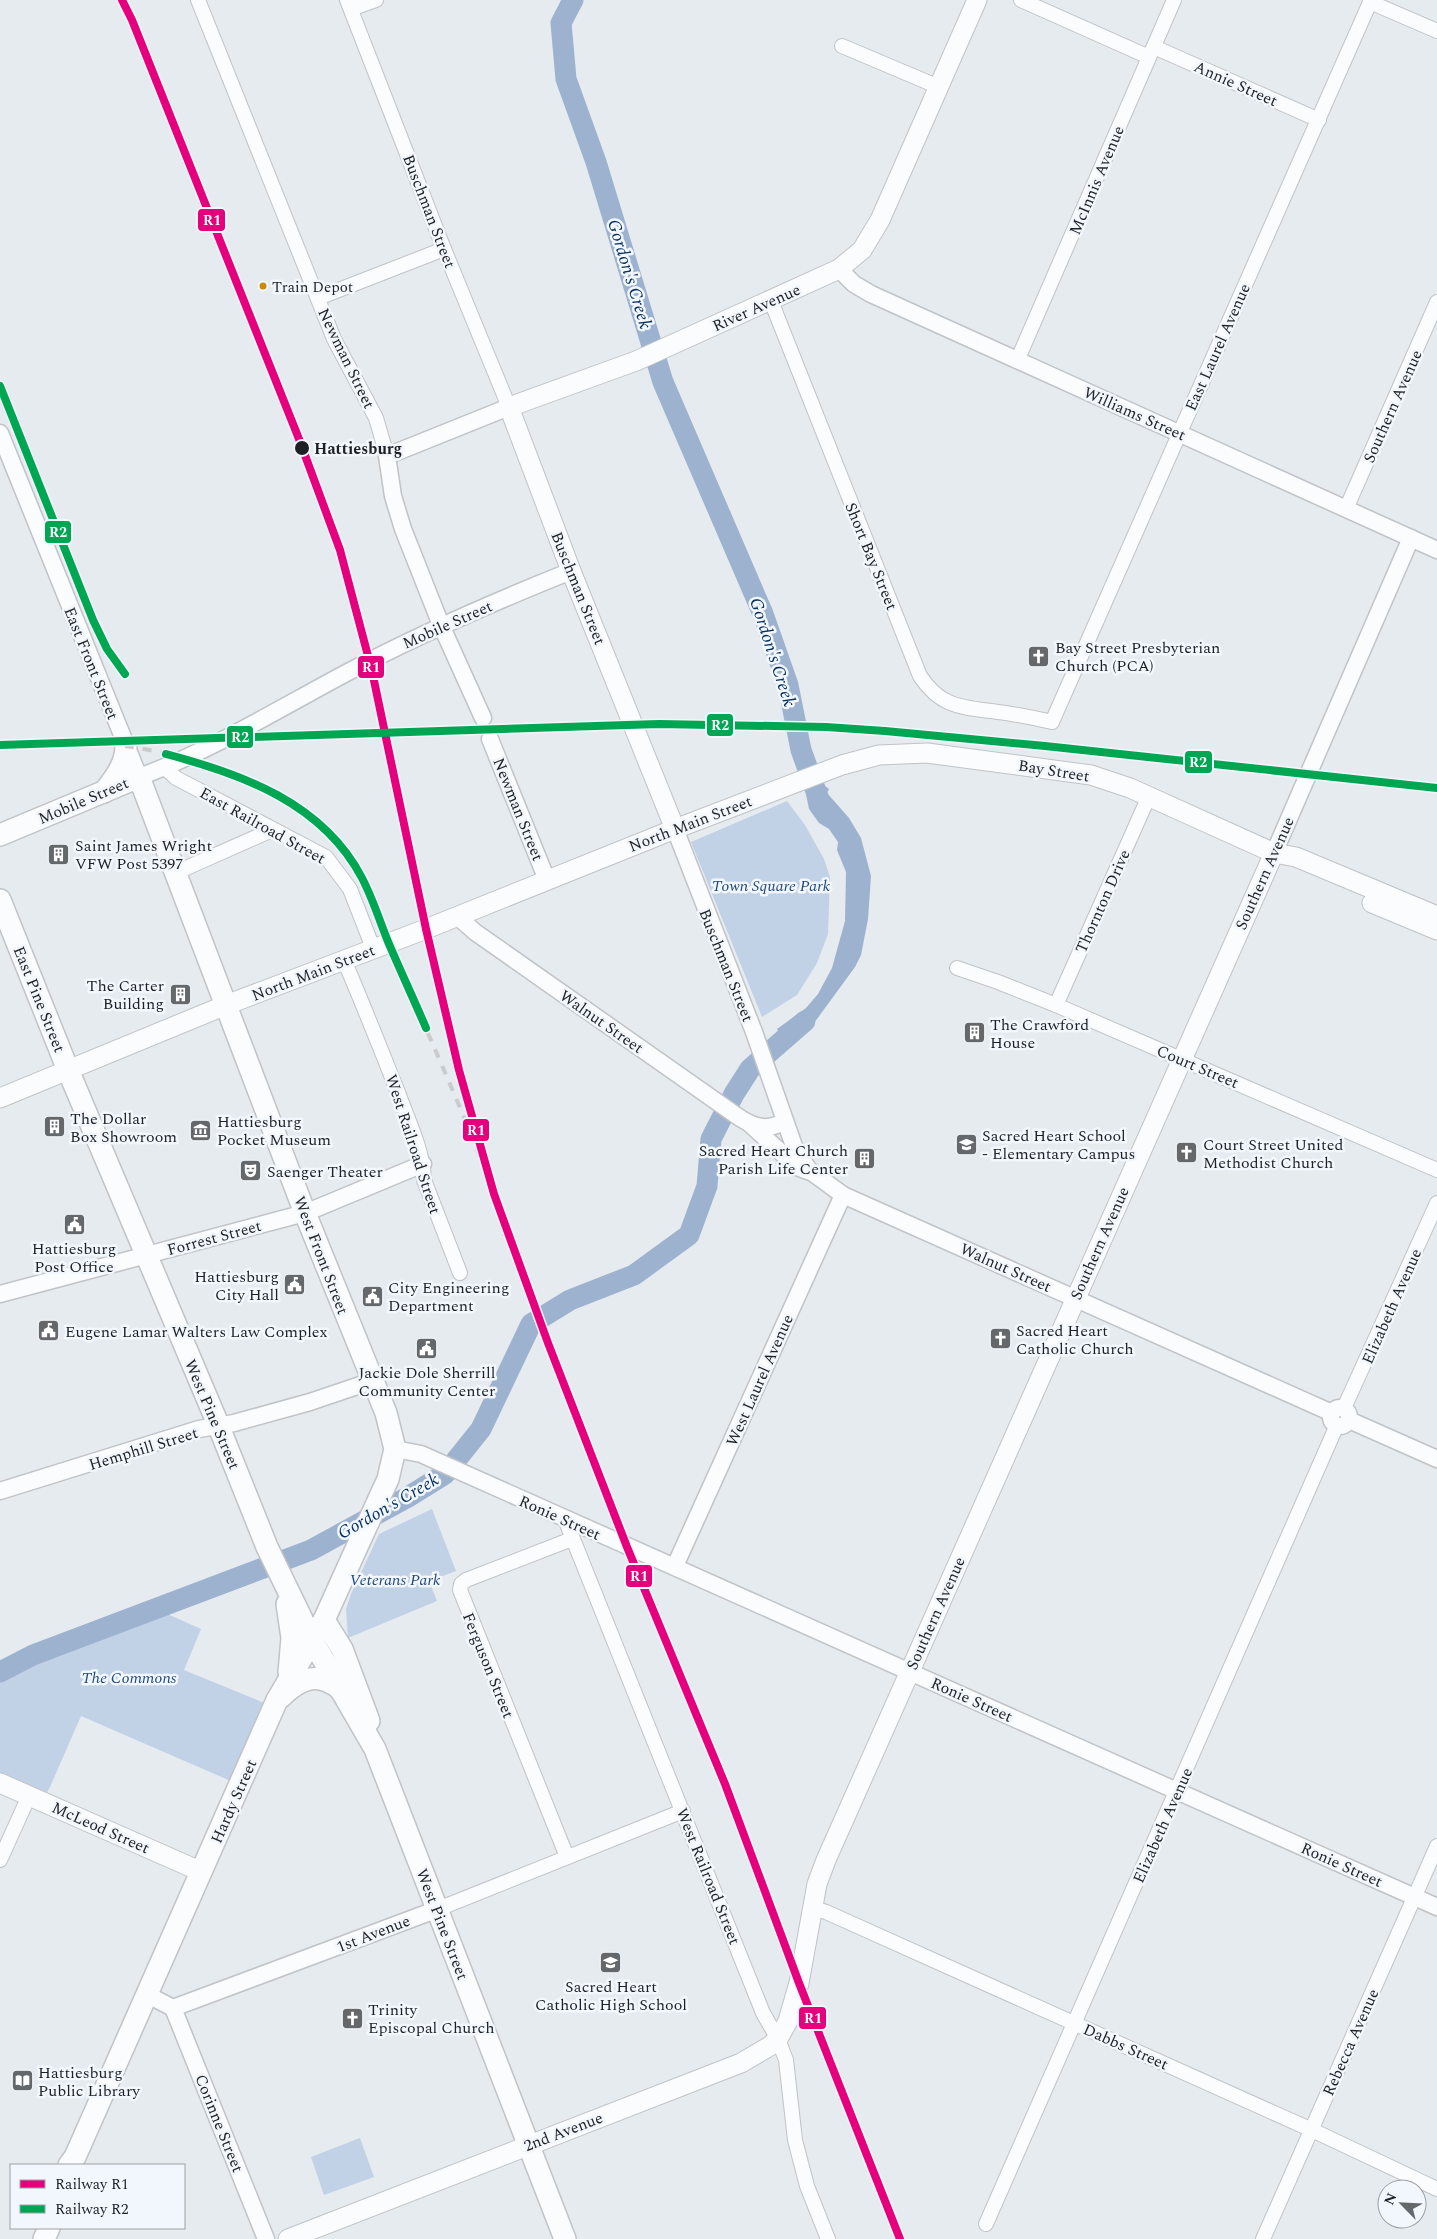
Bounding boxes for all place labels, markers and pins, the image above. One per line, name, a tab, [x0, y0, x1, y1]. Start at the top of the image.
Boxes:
place label: Train Depot	[272, 276, 353, 299]
marker: Train Depot	[258, 281, 268, 291]
place label: Hattiesburg	[314, 437, 402, 461]
marker: Hattiesburg	[293, 439, 311, 457]
place label: Bay Street Presbyterian Church (PCA)	[1055, 636, 1220, 678]
church icon: Bay Street Presbyterian Church (PCA)	[1027, 644, 1051, 668]
place label: Saint James Wright VFW Post 5397	[75, 834, 212, 876]
building icon: Saint James Wright VFW Post 5397	[47, 842, 71, 866]
place label: The Carter Building	[87, 974, 164, 1016]
building icon: The Carter Building	[168, 982, 192, 1006]
place label: The Crawford House	[990, 1013, 1089, 1055]
building icon: The Crawford House	[962, 1021, 986, 1045]
place label: The Dollar Box Showroom	[70, 1107, 177, 1149]
place label: Hattiesburg Pocket Museum	[217, 1110, 331, 1152]
building icon: The Dollar Box Showroom	[42, 1115, 66, 1139]
museum icon: Hattiesburg Pocket Museum	[189, 1118, 213, 1142]
place label: Sacred Heart School - Elementary Campus	[982, 1124, 1135, 1166]
school or university icon: Sacred Heart School - Elementary Campus	[954, 1132, 978, 1156]
place label: Court Street United Methodist Church	[1203, 1133, 1344, 1175]
place label: Sacred Heart Church Parish Life Center	[699, 1139, 848, 1181]
church icon: Court Street United Methodist Church	[1175, 1141, 1199, 1165]
building icon: Sacred Heart Church Parish Life Center	[852, 1147, 876, 1171]
theatre icon: Saenger Theater	[239, 1159, 263, 1183]
place label: Saenger Theater	[267, 1160, 383, 1184]
public building icon: Hattiesburg Post Office	[62, 1212, 86, 1236]
place label: Hattiesburg Post Office	[32, 1237, 116, 1279]
place label: Hattiesburg City Hall	[194, 1265, 279, 1307]
public building icon: Hattiesburg City Hall	[283, 1273, 307, 1297]
place label: City Engineering Department	[388, 1276, 510, 1318]
public building icon: City Engineering Department	[360, 1284, 384, 1308]
public building icon: Eugene Lamar Walters Law Complex	[37, 1319, 61, 1343]
place label: Sacred Heart Catholic Church	[1016, 1319, 1134, 1361]
place label: Eugene Lamar Walters Law Complex	[65, 1320, 327, 1344]
church icon: Sacred Heart Catholic Church	[988, 1327, 1012, 1351]
public building icon: Jackie Dole Sherrill Community Center	[415, 1336, 439, 1360]
place label: Jackie Dole Sherrill Community Center	[359, 1361, 495, 1403]
school or university icon: Sacred Heart Catholic High School	[599, 1950, 623, 1974]
place label: Sacred Heart Catholic High School	[535, 1975, 687, 2017]
place label: Trinity Episcopal Church	[368, 1998, 495, 2040]
church icon: Trinity Episcopal Church	[340, 2006, 364, 2030]
place label: Hattiesburg Public Library	[38, 2061, 141, 2103]
library icon: Hattiesburg Public Library	[10, 2069, 34, 2093]

